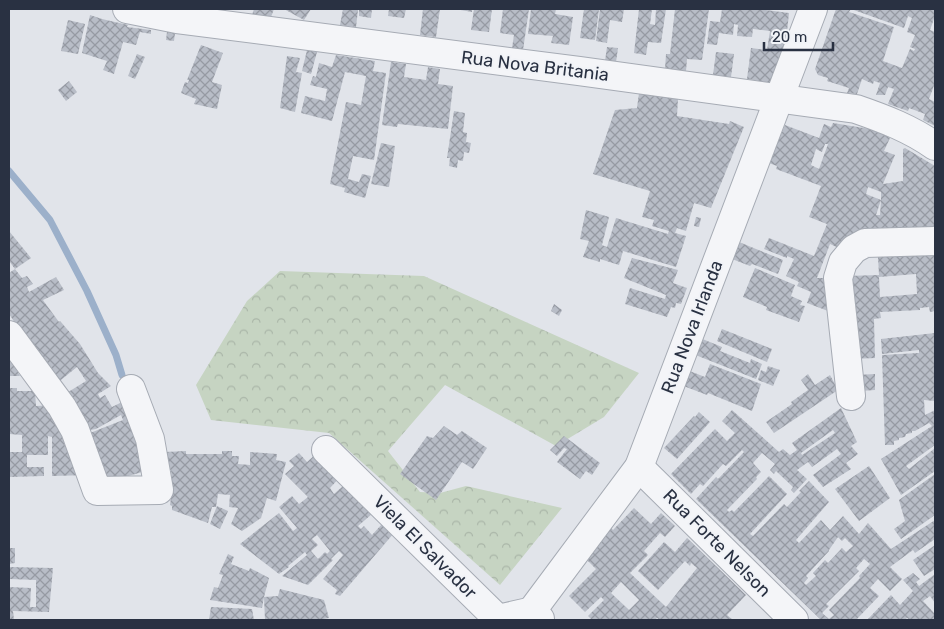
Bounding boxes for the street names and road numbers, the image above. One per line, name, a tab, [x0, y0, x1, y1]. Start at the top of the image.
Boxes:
street label: Rua Nova Britania	[460, 46, 610, 86]
street label: Rua Nova Irlanda	[656, 257, 728, 397]
street label: Rua Forte Nelson	[659, 485, 775, 601]
street label: Viela El Salvador	[369, 491, 482, 604]

